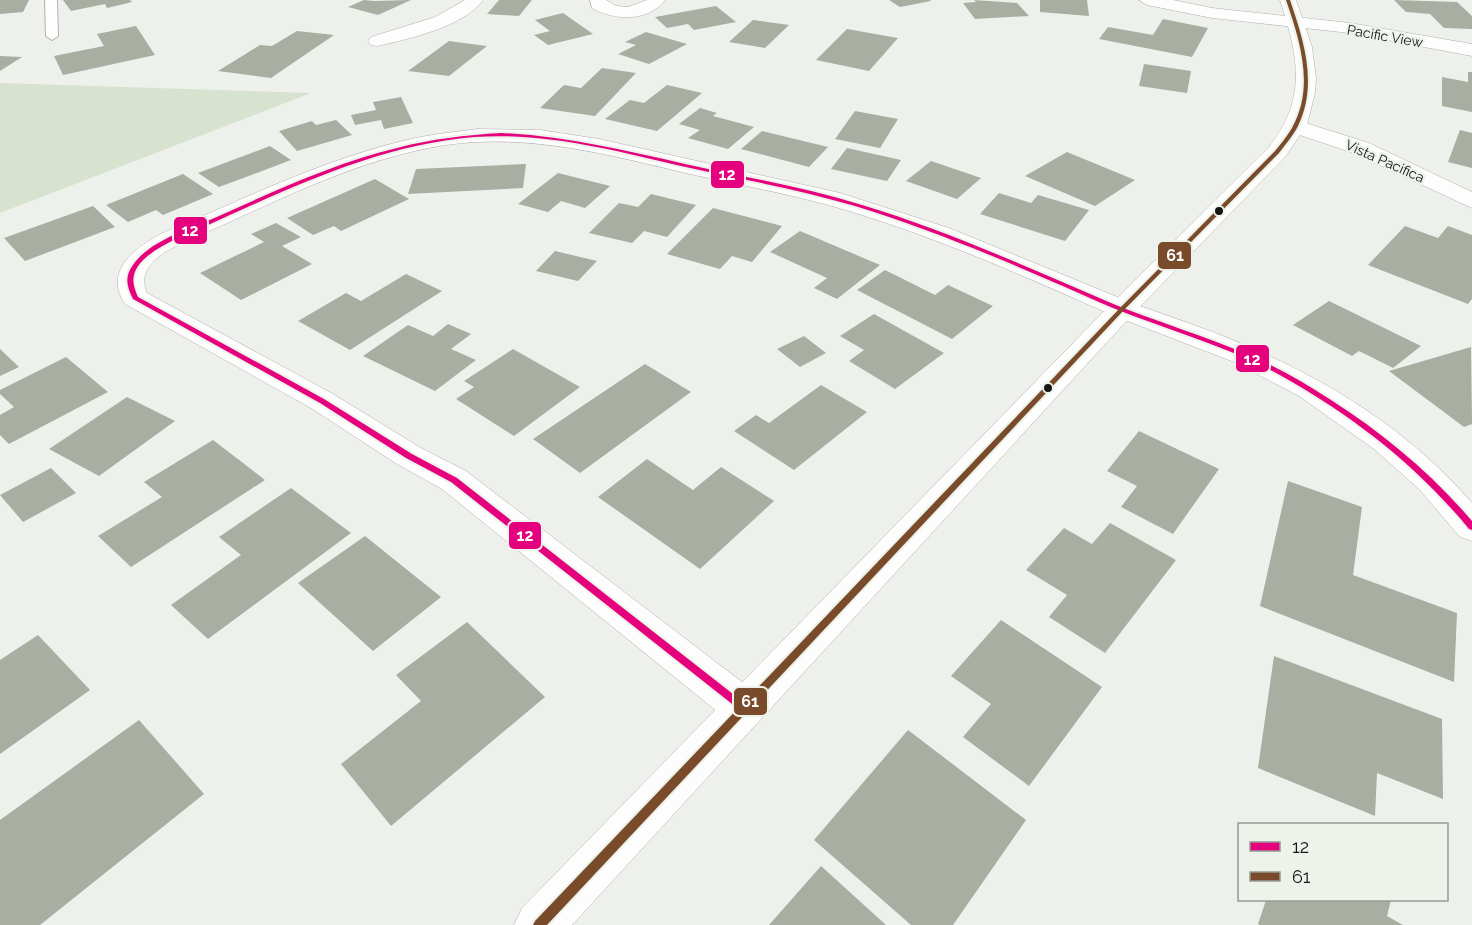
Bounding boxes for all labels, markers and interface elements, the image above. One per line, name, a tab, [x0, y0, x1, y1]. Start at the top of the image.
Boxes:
street label: Pacific View	[1346, 21, 1425, 51]
street label: Vista Pacifica	[1343, 136, 1427, 186]
line badge: 12	[710, 160, 745, 189]
text: 12	[719, 165, 735, 184]
unlabelled marker	[1213, 205, 1225, 217]
line badge: 12	[173, 216, 208, 245]
text: 12	[182, 221, 198, 240]
line badge: 61	[1157, 241, 1192, 270]
text: 61	[1166, 246, 1184, 265]
line badge: 12	[1235, 344, 1270, 373]
text: 12	[1244, 350, 1260, 369]
unlabelled marker	[1042, 382, 1054, 394]
line badge: 12	[508, 521, 542, 550]
text: 12	[517, 526, 533, 545]
line badge: 61	[733, 687, 768, 716]
text: 61	[741, 692, 759, 711]
legend	[1238, 823, 1448, 901]
text: 12	[1292, 836, 1309, 857]
text: 61	[1292, 866, 1311, 887]

